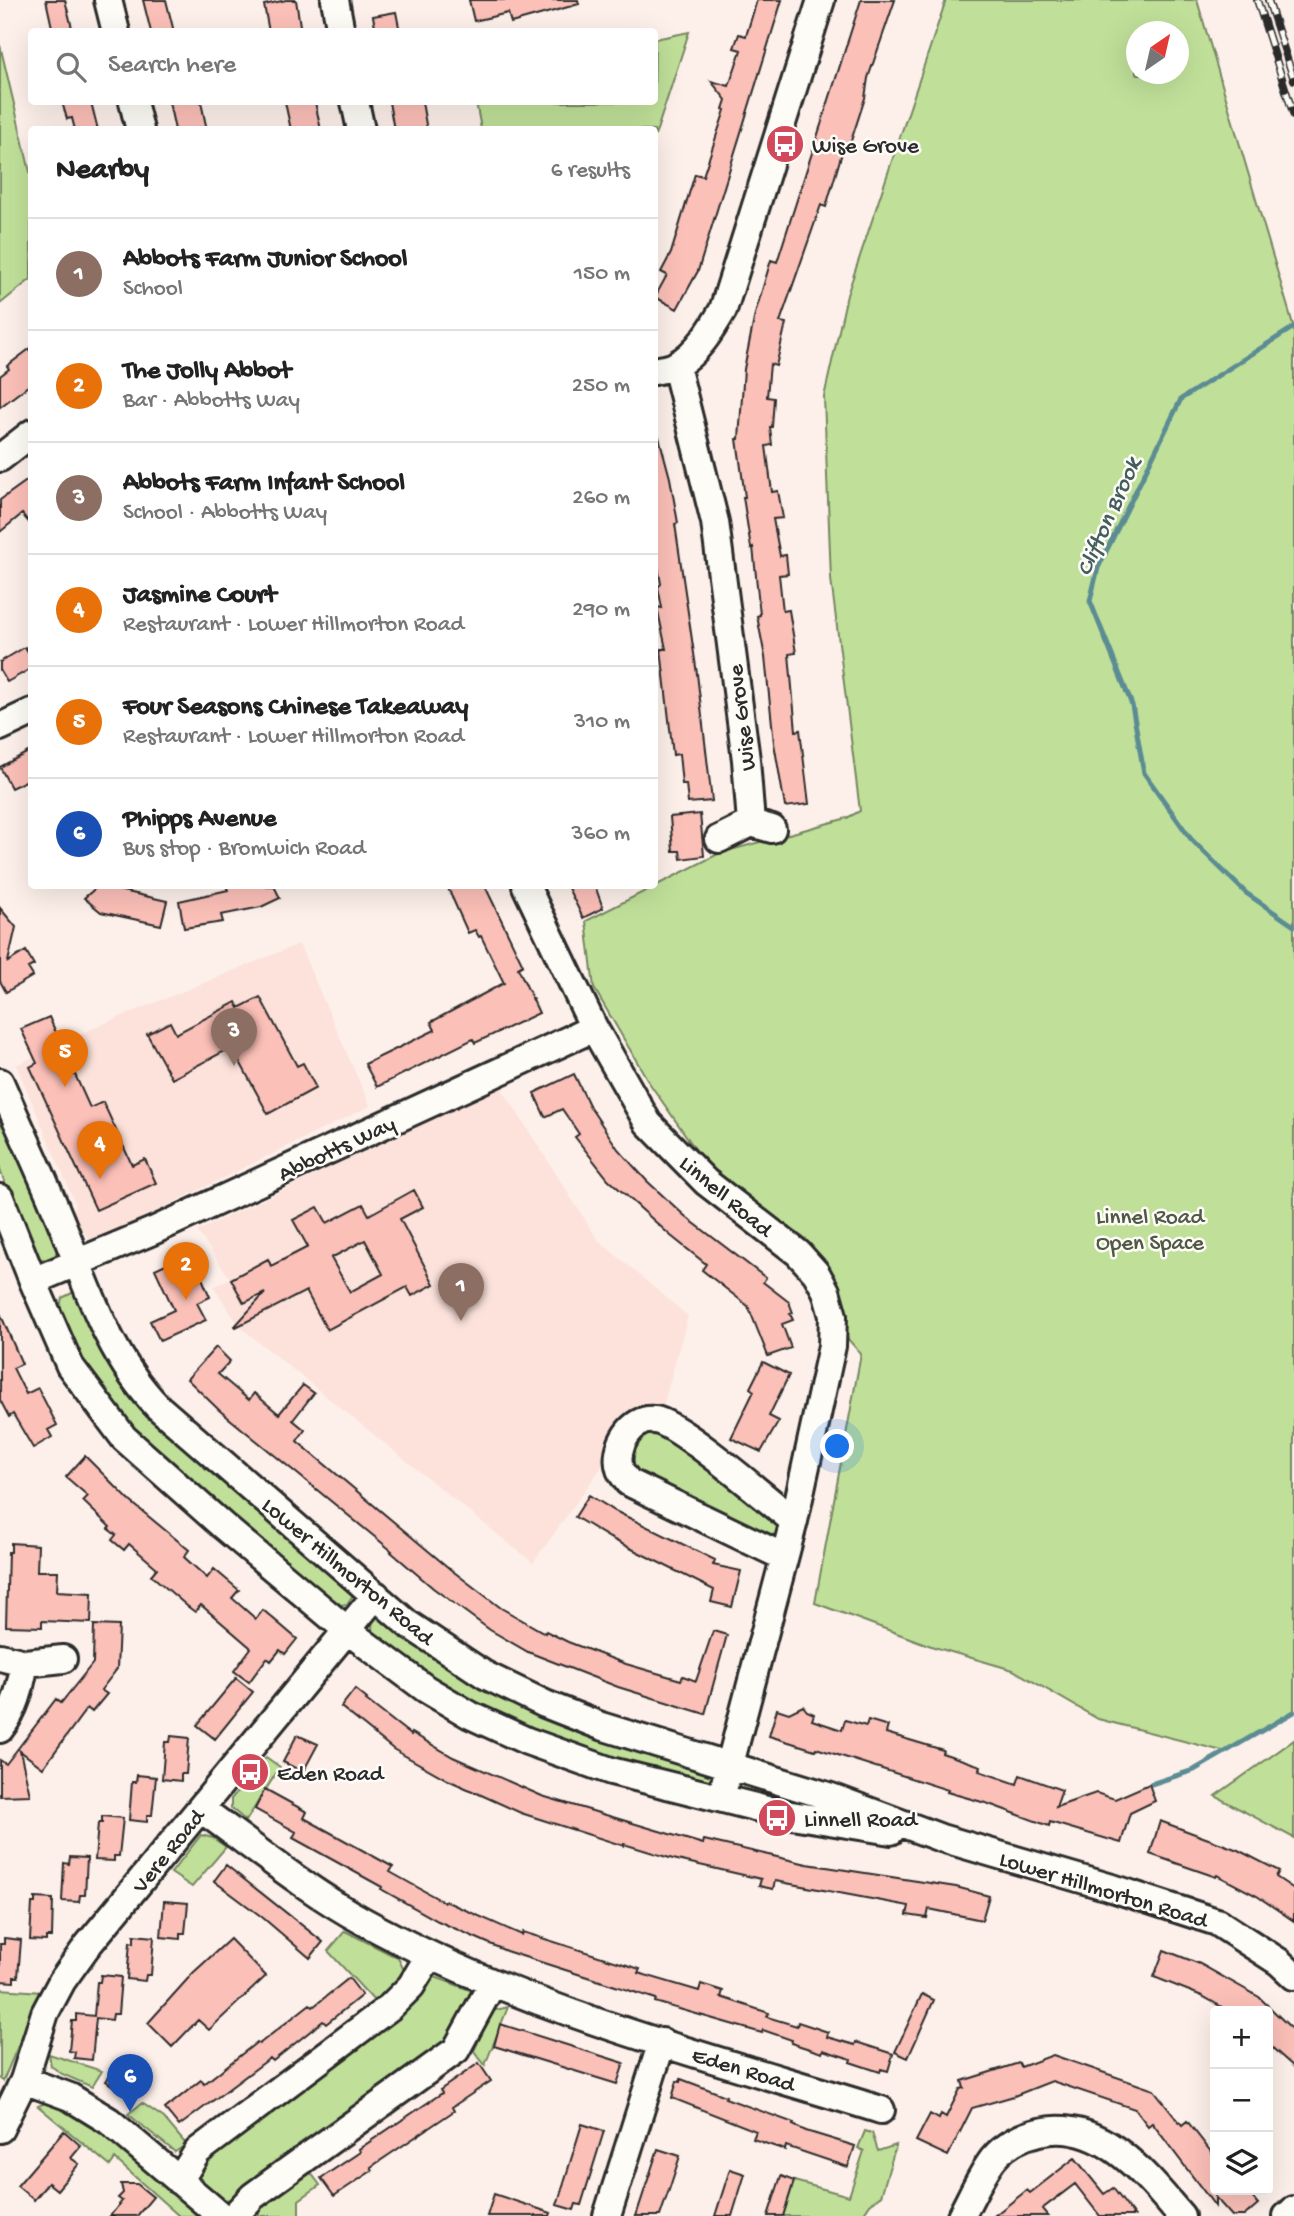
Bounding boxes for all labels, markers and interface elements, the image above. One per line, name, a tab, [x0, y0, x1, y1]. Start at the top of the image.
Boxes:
north arrow	[1126, 21, 1189, 84]
search box	[28, 28, 658, 105]
icon: search	[52, 48, 90, 86]
text: Search here	[108, 51, 236, 82]
bus stop icon: Wise Grove	[764, 123, 806, 165]
place label: Wise Grove	[812, 134, 920, 161]
text: Nearby	[56, 154, 149, 189]
text: 6 results	[551, 158, 630, 185]
text: Abbots Farm Junior School	[123, 245, 408, 276]
text: 1	[74, 261, 84, 288]
text: 150 m	[574, 261, 630, 288]
text: School	[123, 276, 183, 303]
text: The Jolly Abbot	[123, 357, 291, 388]
text: 2	[73, 373, 85, 400]
text: 250 m	[572, 373, 630, 400]
text: Bar · Abbotts Way	[123, 388, 300, 415]
water label: Clifton Brook	[1071, 452, 1150, 581]
text: Abbots Farm Infant School	[123, 469, 405, 500]
text: 3	[73, 485, 85, 512]
text: 260 m	[572, 485, 630, 512]
text: School · Abbotts Way	[123, 500, 327, 527]
text: Jasmine Court	[123, 581, 276, 612]
text: 4	[74, 597, 84, 624]
text: 290 m	[572, 597, 630, 624]
text: Restaurant · Lower Hillmorton Road	[123, 612, 464, 639]
street label: Wise Grove	[723, 662, 763, 772]
text: Four Seasons Chinese Takeaway	[123, 693, 468, 724]
text: 5	[73, 709, 85, 736]
text: 310 m	[574, 709, 630, 736]
text: Restaurant · Lower Hillmorton Road	[123, 724, 464, 751]
text: Phipps Avenue	[123, 805, 276, 836]
text: 6	[73, 821, 85, 848]
text: 360 m	[572, 821, 630, 848]
text: Bus stop · Bromwich Road	[123, 836, 366, 863]
pin: 3	[211, 1008, 257, 1066]
pin: 5	[42, 1029, 88, 1087]
street label: Abbotts Way	[275, 1111, 400, 1189]
pin: 4	[77, 1121, 123, 1179]
street label: Linnell Road	[673, 1151, 778, 1245]
park label: Linnel Road Open Space	[1096, 1205, 1205, 1258]
pin: 2	[163, 1242, 209, 1300]
pin: 1	[438, 1263, 484, 1321]
your location	[820, 1429, 854, 1463]
street label: Lower Hillmorton Road	[255, 1493, 439, 1653]
bus stop icon: Eden Road	[229, 1751, 271, 1793]
place label: Eden Road	[277, 1762, 385, 1789]
bus stop icon: Linnell Road	[756, 1797, 798, 1839]
street label: Vere Road	[127, 1804, 213, 1900]
place label: Linnell Road	[804, 1808, 918, 1835]
street label: Lower Hillmorton Road	[996, 1847, 1212, 1936]
map controls	[1210, 2006, 1273, 2195]
button: +	[1210, 2006, 1273, 2069]
street label: Eden Road	[688, 2043, 799, 2100]
pin: 6	[107, 2054, 153, 2112]
button: −	[1210, 2069, 1273, 2132]
button: layers	[1210, 2132, 1273, 2195]

